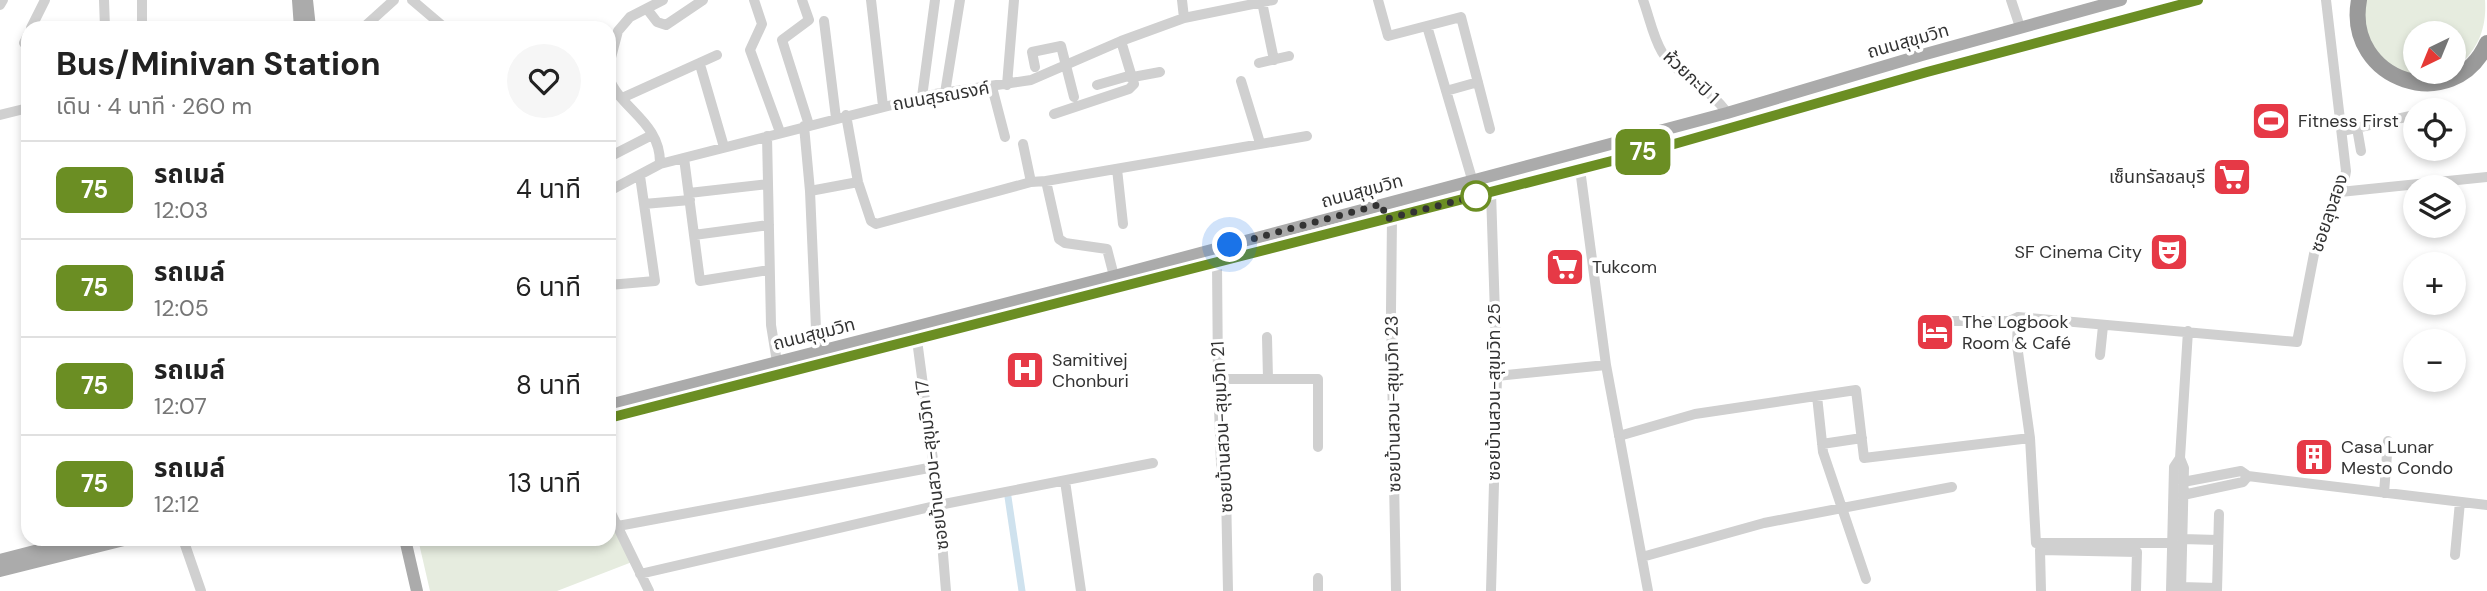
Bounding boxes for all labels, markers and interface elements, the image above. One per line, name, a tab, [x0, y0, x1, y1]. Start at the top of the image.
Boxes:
street label: ถนนสุขุมวิท	[1864, 18, 1952, 64]
north arrow	[2403, 21, 2466, 84]
map controls	[2403, 21, 2466, 392]
text: Bus/Minivan Station	[56, 42, 381, 85]
button: heart	[507, 44, 581, 118]
street label: ห้วยกะปิ 1	[1658, 45, 1724, 109]
street label: ถนนสุรณรงค์	[891, 76, 991, 116]
text: เดิน · 4 นาที · 260 m	[56, 91, 252, 121]
button: locate	[2403, 98, 2466, 161]
sports icon: Fitness First	[2250, 100, 2292, 142]
place label: Fitness First	[2298, 109, 2399, 133]
line badge: 75	[1612, 129, 1674, 175]
text: 75	[1629, 136, 1657, 167]
supermarket icon: เซ็นทรัลชลบุรี	[2211, 156, 2253, 198]
text: รถเมล์	[154, 157, 225, 191]
place label: เซ็นทรัลชลบุรี	[2109, 165, 2205, 189]
street label: ถนนสุขุมวิท	[1318, 169, 1406, 213]
street label: ซอยลุงสอง	[2304, 171, 2354, 255]
text: 4 นาที	[516, 172, 581, 206]
text: 75	[81, 174, 108, 205]
button: layers	[2403, 175, 2466, 238]
unlabelled marker	[1461, 181, 1491, 211]
text: 12:03	[154, 195, 208, 225]
your location	[1212, 227, 1247, 262]
theatre icon: SF Cinema City	[2148, 231, 2190, 273]
place label: SF Cinema City	[2014, 240, 2142, 264]
supermarket icon: Tukcom	[1544, 246, 1586, 288]
button: +	[2403, 252, 2466, 315]
text: รถเมล์	[154, 255, 225, 289]
place label: Tukcom	[1592, 255, 1657, 279]
text: 6 นาที	[515, 270, 581, 304]
text: 75	[81, 272, 108, 303]
text: 12:05	[154, 293, 209, 323]
street label: ซอยบ้านสวน-สุขุมวิท 25	[1482, 303, 1506, 481]
place label: The Logbook Room & Café	[1962, 310, 2071, 355]
hotel icon: The Logbook Room & Café	[1914, 311, 1956, 353]
street label: ถนนสุขุมวิท	[770, 312, 858, 356]
street label: ซอยบ้านสวน-สุขุมวิท 23	[1379, 315, 1407, 493]
button: −	[2403, 329, 2466, 392]
street label: ซอยบ้านสวน-สุขุมวิท 21	[1206, 341, 1238, 513]
place label: Samitivej Chonburi	[1052, 348, 1129, 393]
hospital icon: Samitivej Chonburi	[1004, 349, 1046, 391]
text: รถเมล์	[154, 353, 225, 387]
text: 8 นาที	[516, 368, 581, 402]
text: 75	[81, 370, 108, 401]
street label: ซอยบ้านสวน-สุขุมวิท 17	[910, 379, 954, 551]
text: 12:07	[154, 391, 207, 421]
place label: Casa Lunar Mesto Condo	[2341, 435, 2453, 480]
building icon: Casa Lunar Mesto Condo	[2293, 436, 2335, 478]
text: รถเมล์	[154, 451, 225, 485]
text: 13 นาที	[508, 466, 581, 500]
text: 75	[81, 468, 108, 499]
text: 12:12	[154, 489, 200, 519]

